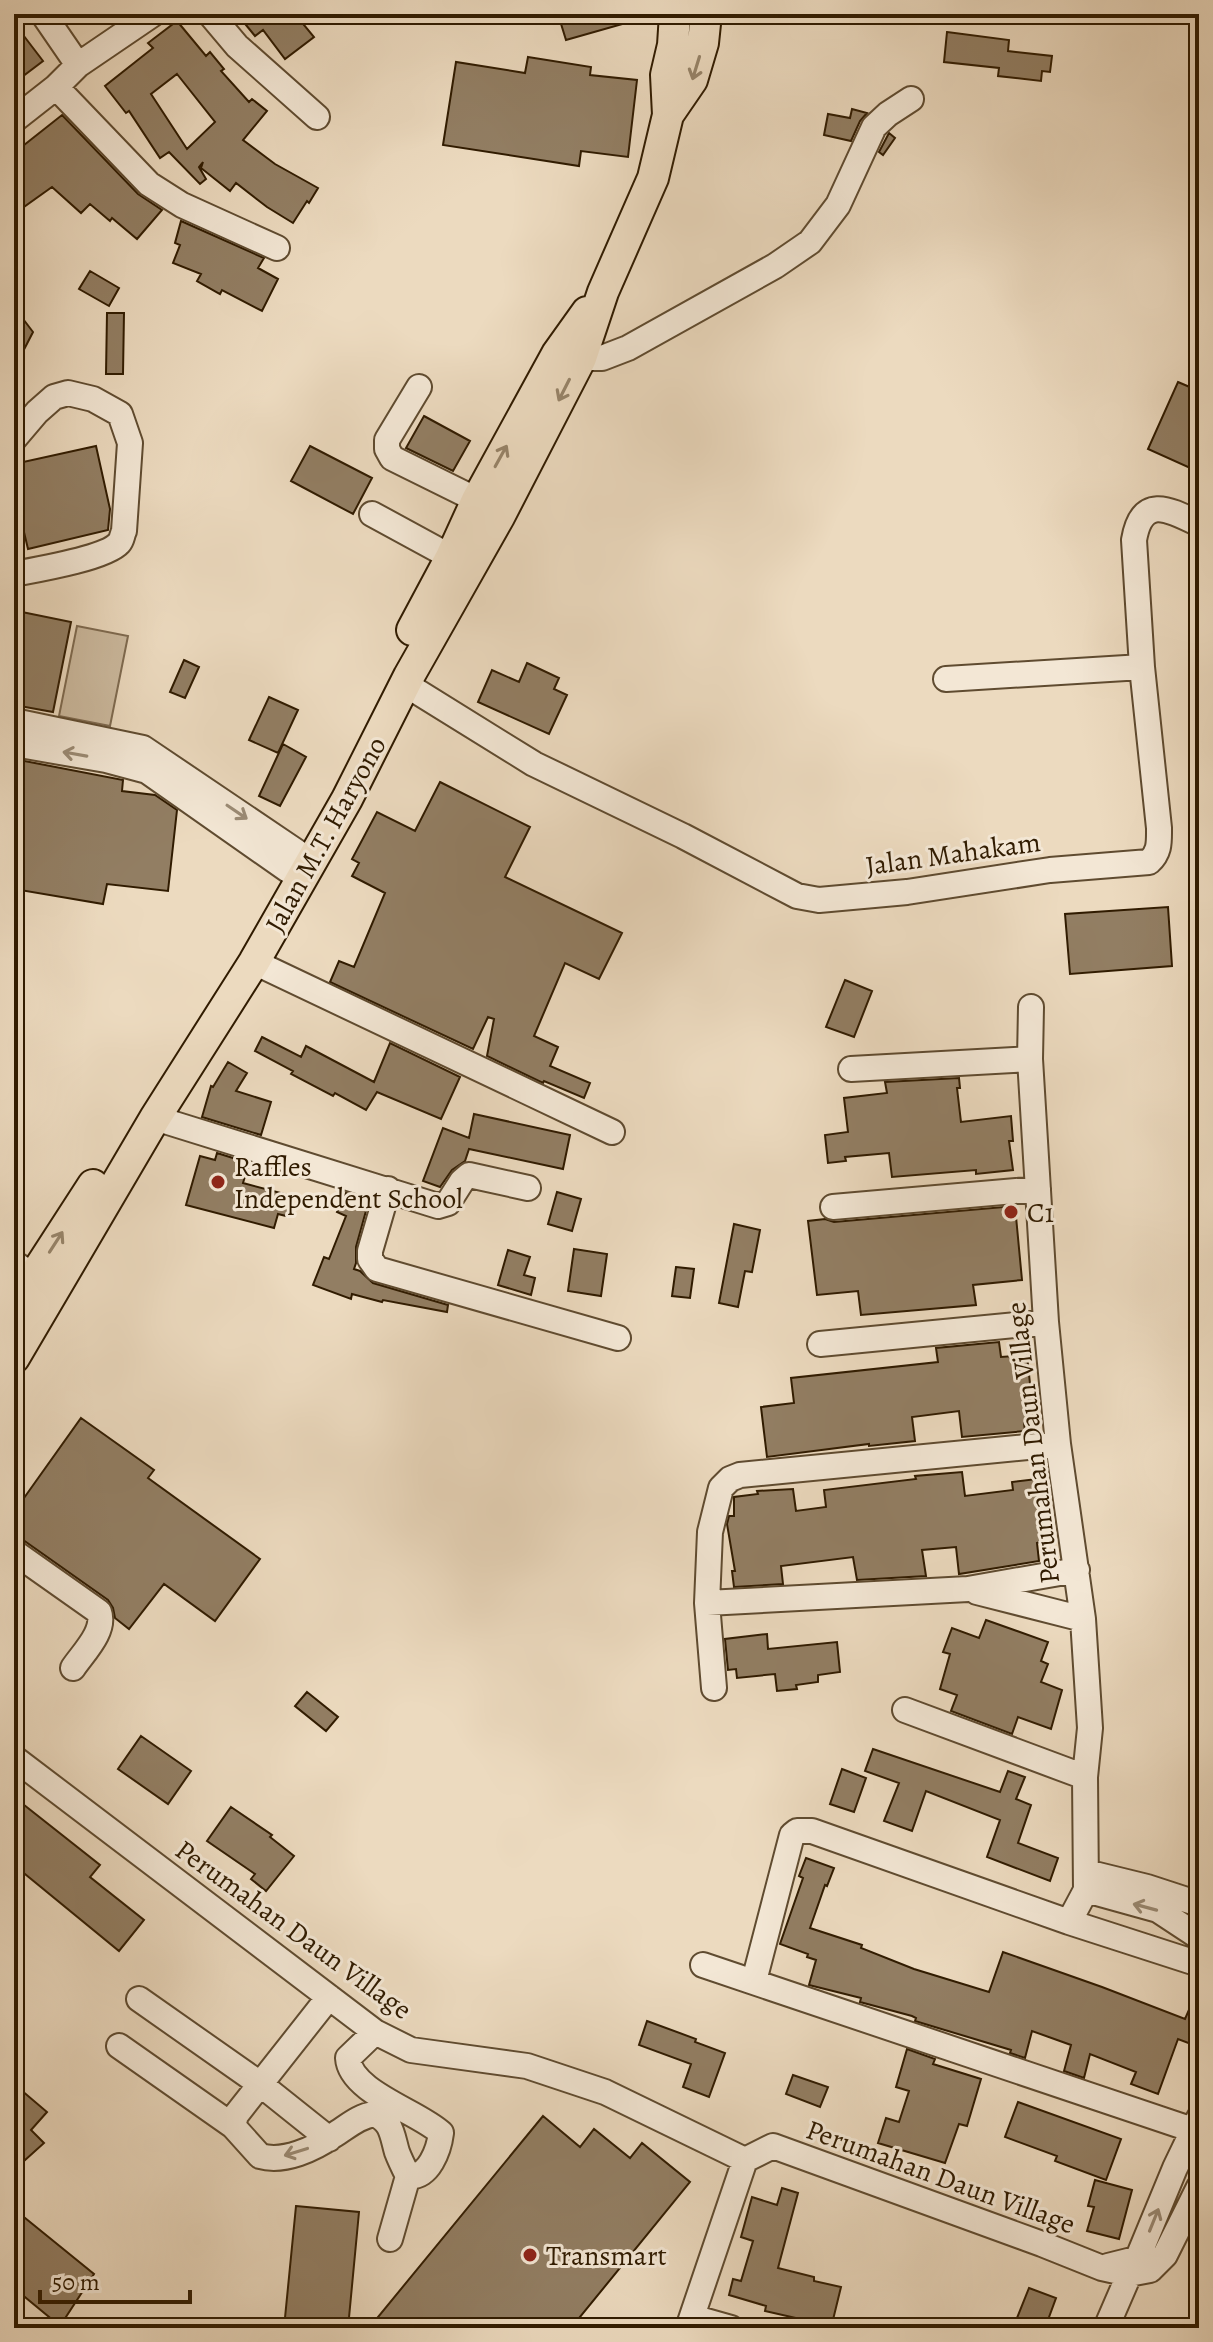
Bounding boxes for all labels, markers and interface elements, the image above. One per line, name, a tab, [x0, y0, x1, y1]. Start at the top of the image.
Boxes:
one-way arrow	[688, 54, 703, 80]
one-way arrow	[556, 378, 572, 402]
one-way arrow	[493, 445, 509, 468]
street label: Jalan M.T. Haryono	[256, 730, 396, 939]
one-way arrow	[63, 746, 88, 761]
one-way arrow	[226, 804, 248, 820]
street label: Jalan Mahakam	[863, 823, 1043, 885]
place label: Raffles Independent School	[234, 1148, 463, 1218]
marker: Raffles Independent School	[209, 1173, 227, 1191]
place label: C1	[1027, 1194, 1054, 1232]
marker: C1	[1002, 1203, 1020, 1221]
one-way arrow	[49, 1231, 65, 1254]
street label: Perumahan Daun Village	[997, 1300, 1069, 1586]
street label: Perumahan Daun Village	[167, 1831, 419, 2029]
one-way arrow	[1133, 1898, 1159, 1913]
street label: Perumahan Daun Village	[801, 2111, 1080, 2243]
one-way arrow	[283, 2145, 309, 2160]
one-way arrow	[1147, 2208, 1162, 2233]
place label: Transmart	[546, 2237, 667, 2275]
marker: Transmart	[521, 2246, 539, 2264]
scale bar	[40, 2254, 190, 2304]
text: 50 m	[52, 2266, 100, 2298]

